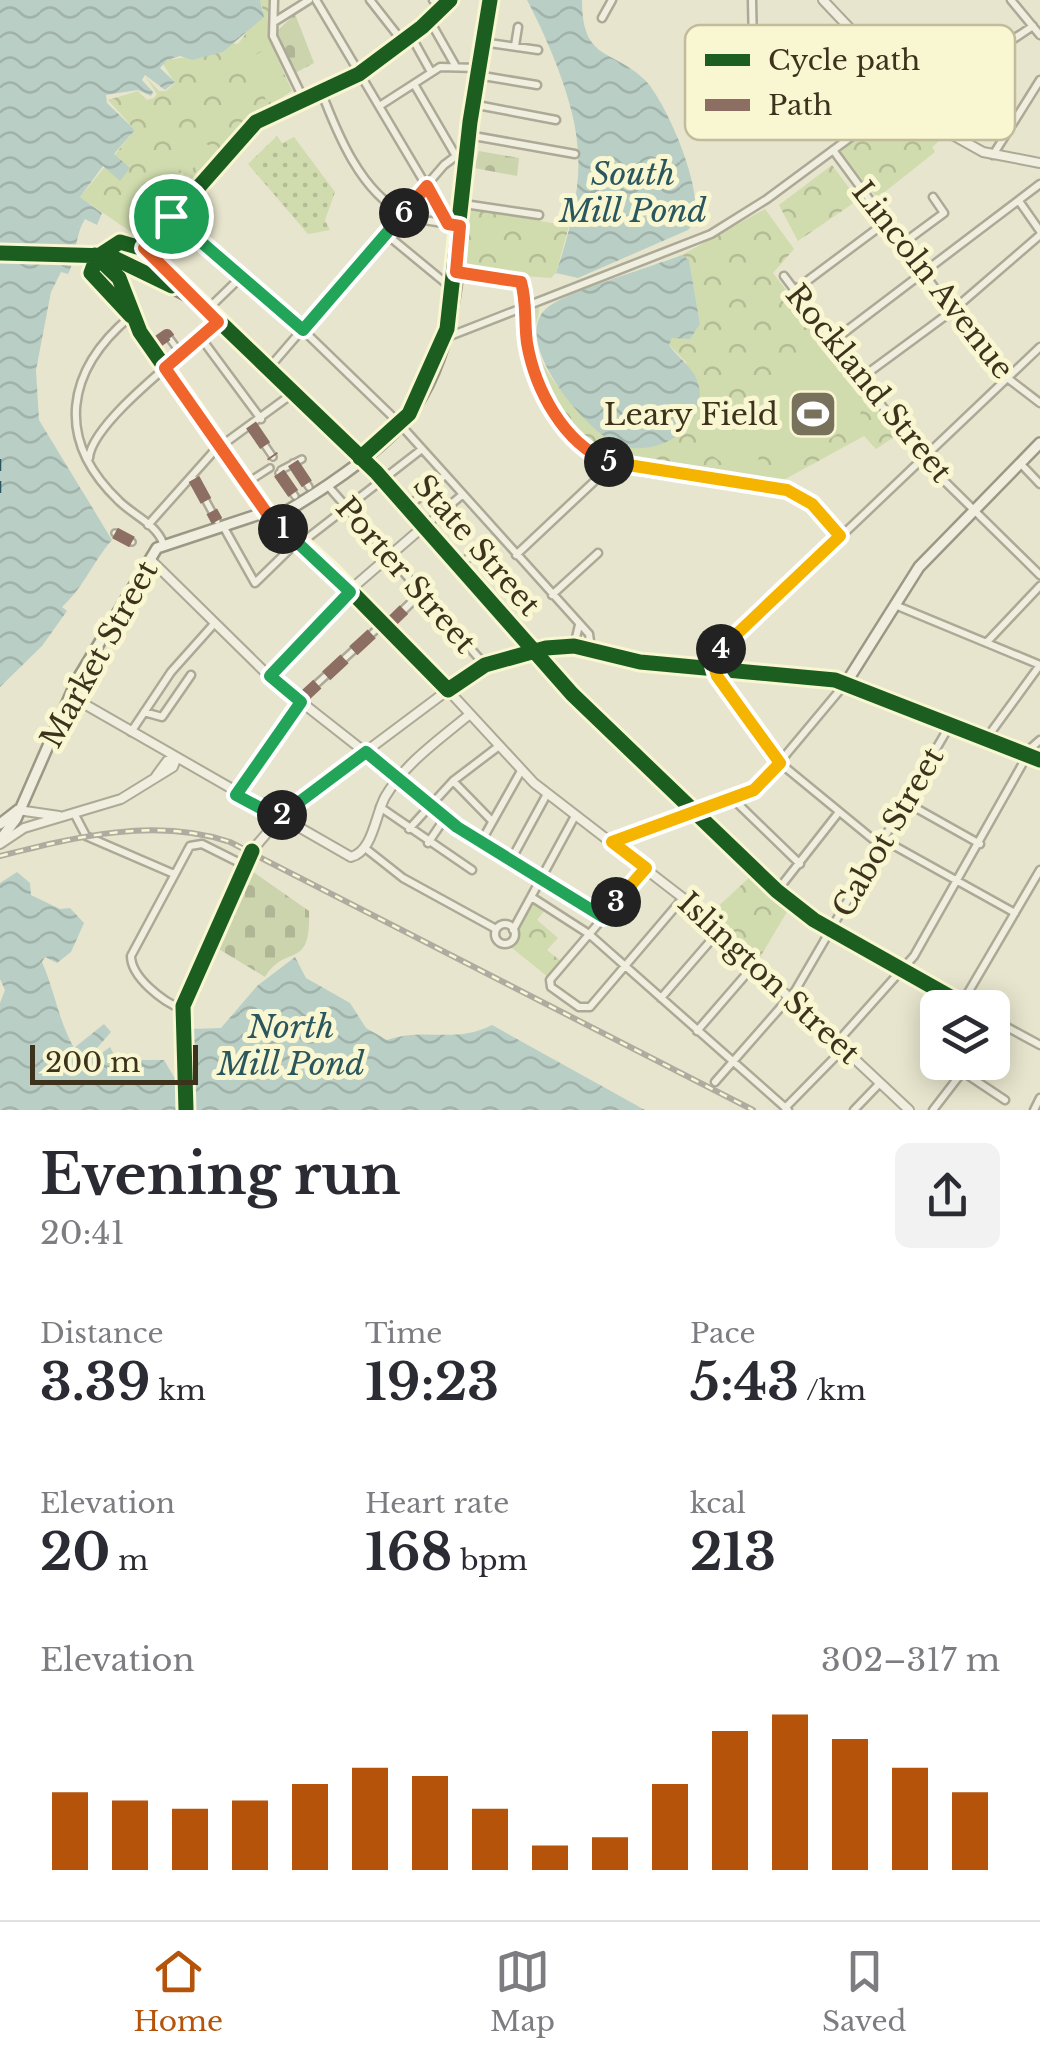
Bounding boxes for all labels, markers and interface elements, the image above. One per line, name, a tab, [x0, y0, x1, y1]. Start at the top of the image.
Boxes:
legend	[685, 25, 1015, 140]
text: Cycle path	[768, 43, 920, 78]
text: Path	[768, 88, 832, 123]
water label: South Mill Pond	[558, 154, 708, 231]
pin	[129, 174, 214, 259]
street label: Lincoln Avenue	[844, 174, 1022, 386]
pin: 6	[379, 188, 429, 238]
icon: arrive	[144, 189, 199, 244]
text: 6	[395, 195, 413, 230]
street label: Rockland Street	[778, 277, 960, 490]
sports icon: Leary Field	[787, 388, 839, 440]
place label: Leary Field	[604, 396, 778, 433]
pin: 5	[584, 437, 634, 487]
text: 5	[601, 444, 617, 479]
street label: State Street	[406, 467, 549, 623]
street label: Porter Street	[328, 489, 484, 661]
pin: 1	[258, 504, 308, 554]
text: 1	[277, 511, 289, 546]
street label: Market Street	[32, 553, 166, 754]
pin: 4	[696, 624, 746, 674]
text: 4	[712, 631, 730, 666]
street label: Cabot Street	[824, 740, 952, 924]
pin: 2	[257, 790, 307, 840]
text: 2	[273, 797, 291, 832]
pin: 3	[591, 877, 641, 927]
text: 3	[607, 884, 625, 919]
street label: Islington Street	[670, 884, 868, 1072]
map controls	[920, 990, 1010, 1080]
button: layers	[920, 990, 1010, 1080]
water label: North Mill Pond	[216, 1007, 366, 1084]
scale bar	[30, 1040, 198, 1084]
text: 200 m	[45, 1045, 140, 1080]
text: Evening run	[40, 1141, 400, 1209]
button: share	[895, 1143, 1000, 1248]
text: 20:41	[40, 1213, 125, 1253]
text: Distance	[40, 1316, 163, 1351]
text: Time	[365, 1316, 442, 1351]
text: Pace	[690, 1316, 755, 1351]
text: 3.39	[40, 1351, 150, 1414]
text: 19:23	[365, 1351, 499, 1414]
text: 5:43	[690, 1351, 799, 1414]
text: km	[150, 1373, 206, 1408]
text: /km	[799, 1373, 866, 1408]
text: Elevation	[40, 1486, 175, 1521]
text: Heart rate	[365, 1486, 509, 1521]
text: kcal	[690, 1486, 746, 1521]
text: 20	[40, 1521, 110, 1584]
text: 168	[365, 1521, 452, 1584]
text: 213	[690, 1521, 776, 1584]
text: m	[110, 1543, 148, 1578]
text: bpm	[452, 1543, 528, 1578]
text: Elevation	[40, 1640, 194, 1680]
text: 302–317 m	[821, 1640, 1000, 1680]
tab: Home	[133, 1944, 223, 2039]
tab: Map	[490, 1944, 555, 2039]
tab: Saved	[822, 1944, 906, 2039]

